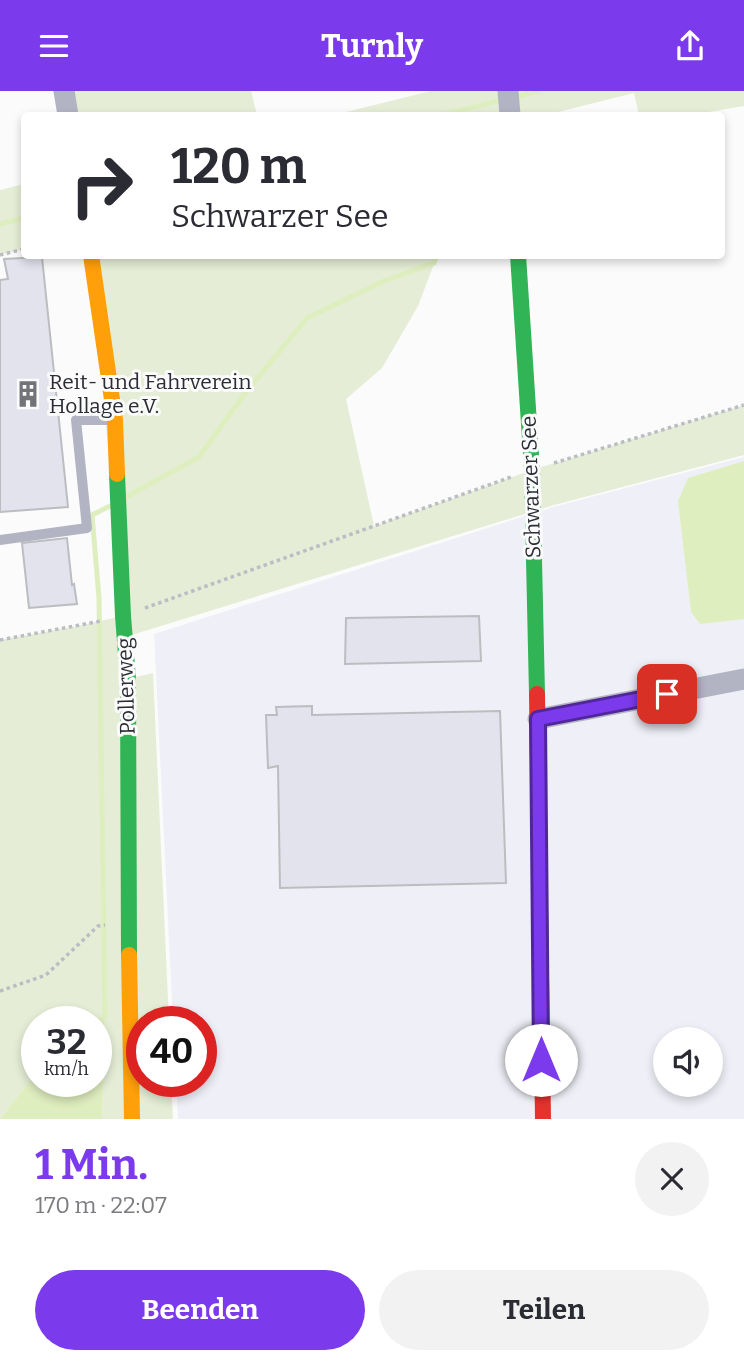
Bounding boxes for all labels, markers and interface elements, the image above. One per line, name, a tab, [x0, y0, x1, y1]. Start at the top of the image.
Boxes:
icon: menu	[35, 27, 73, 65]
text: Turnly	[321, 27, 423, 65]
icon: share	[671, 27, 709, 65]
text: 120 m	[171, 137, 306, 196]
icon: right	[56, 140, 147, 231]
text: Schwarzer See	[171, 197, 389, 235]
place label: Reit- und Fahrverein Hollage e.V.	[49, 369, 252, 419]
building icon: Reit- und Fahrverein Hollage e.V.	[13, 379, 43, 409]
street label: Schwarzer See	[516, 415, 546, 559]
street label: Pollerweg	[111, 637, 141, 735]
pin	[637, 664, 697, 724]
icon: arrive	[648, 675, 686, 713]
speed limit sign: 40	[126, 1006, 217, 1097]
text: 32	[47, 1021, 86, 1063]
position arrow	[504, 1023, 578, 1097]
map controls	[653, 1027, 723, 1097]
button: sound	[653, 1027, 723, 1097]
text: km/h	[44, 1058, 89, 1080]
text: 1 Min.	[35, 1140, 148, 1190]
button: close	[635, 1142, 709, 1216]
text: 170 m · 22:07	[35, 1191, 167, 1219]
button: Beenden	[35, 1270, 365, 1350]
button: Teilen	[379, 1270, 709, 1350]

